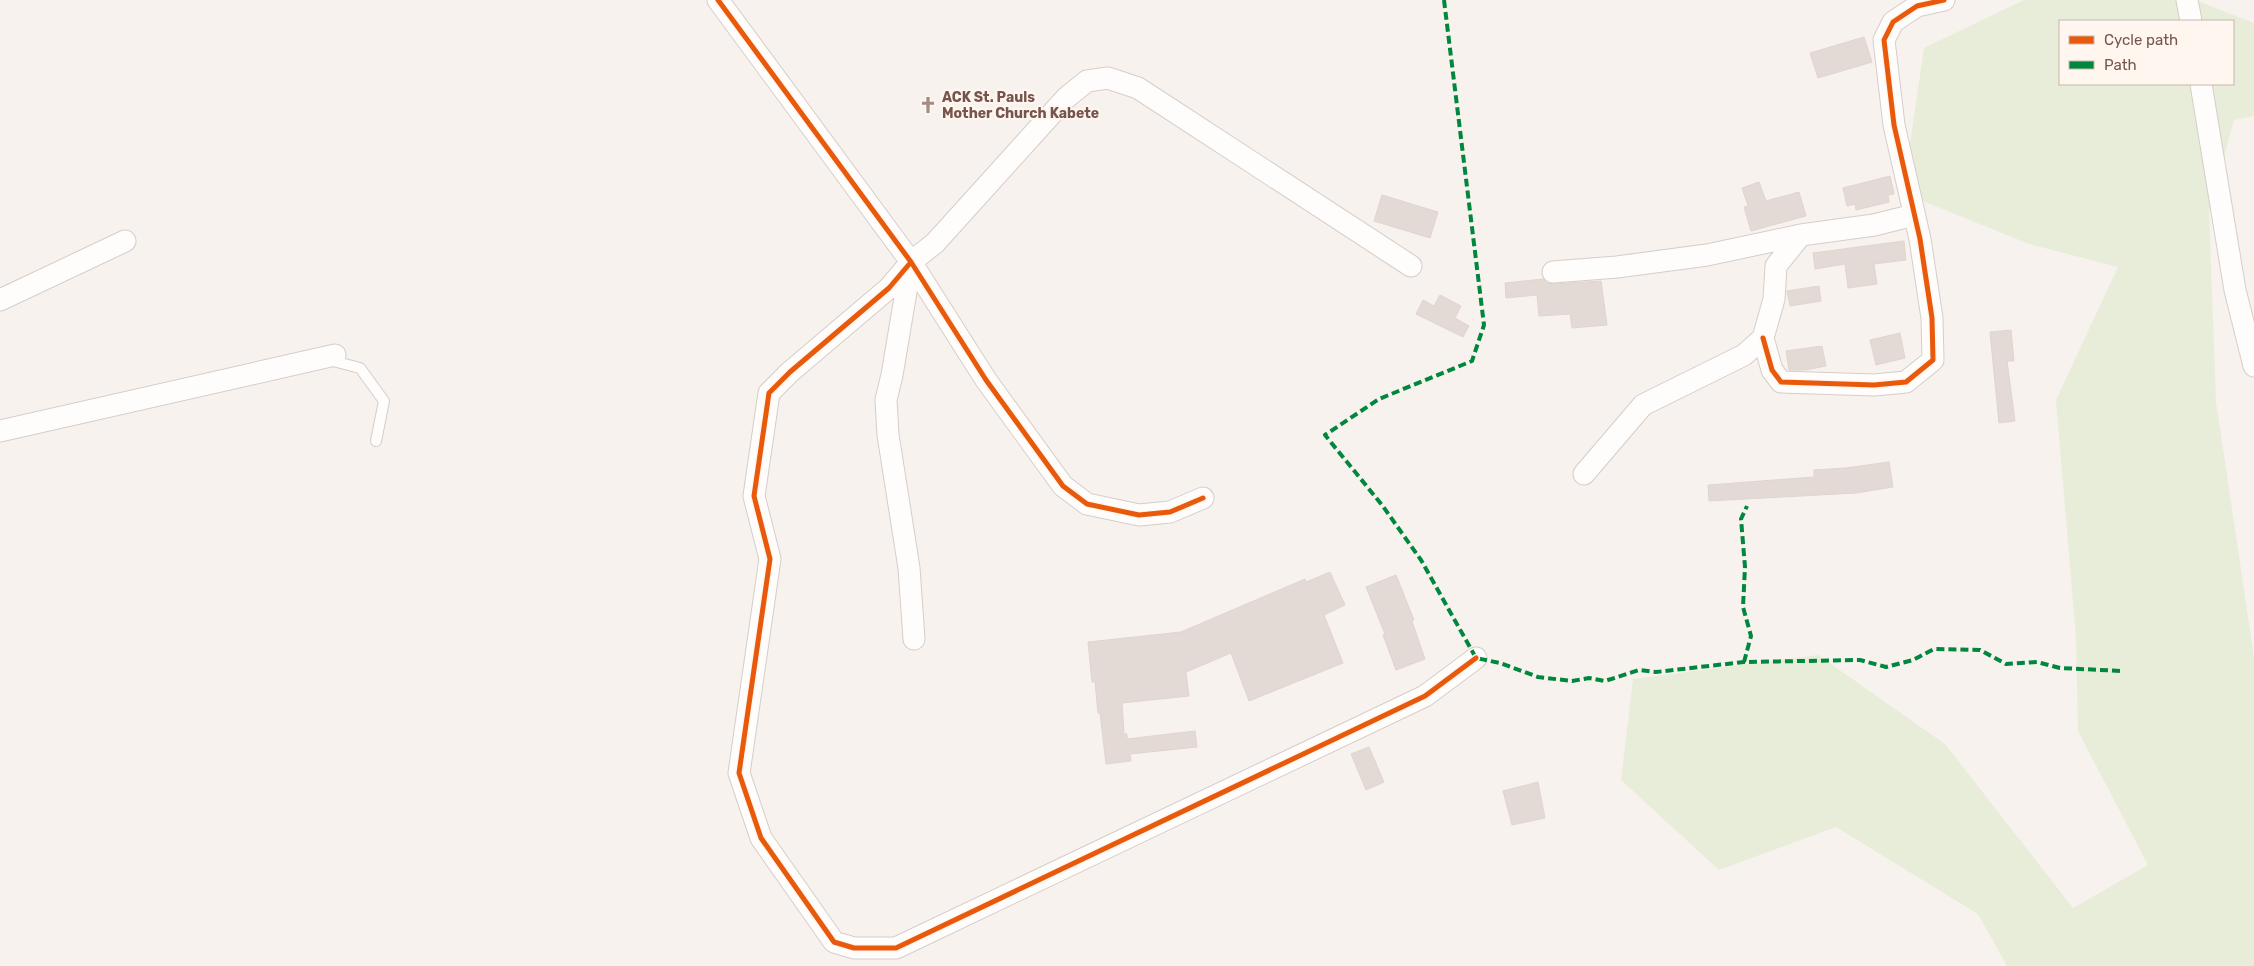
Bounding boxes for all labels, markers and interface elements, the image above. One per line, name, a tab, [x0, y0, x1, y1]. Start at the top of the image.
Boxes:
legend	[2059, 20, 2234, 85]
text: Cycle path	[2104, 31, 2178, 49]
text: Path	[2104, 56, 2137, 74]
place label: ACK St. Pauls Mother Church Kabete	[942, 89, 1099, 122]
church icon: ACK St. Pauls Mother Church Kabete	[918, 95, 938, 115]

